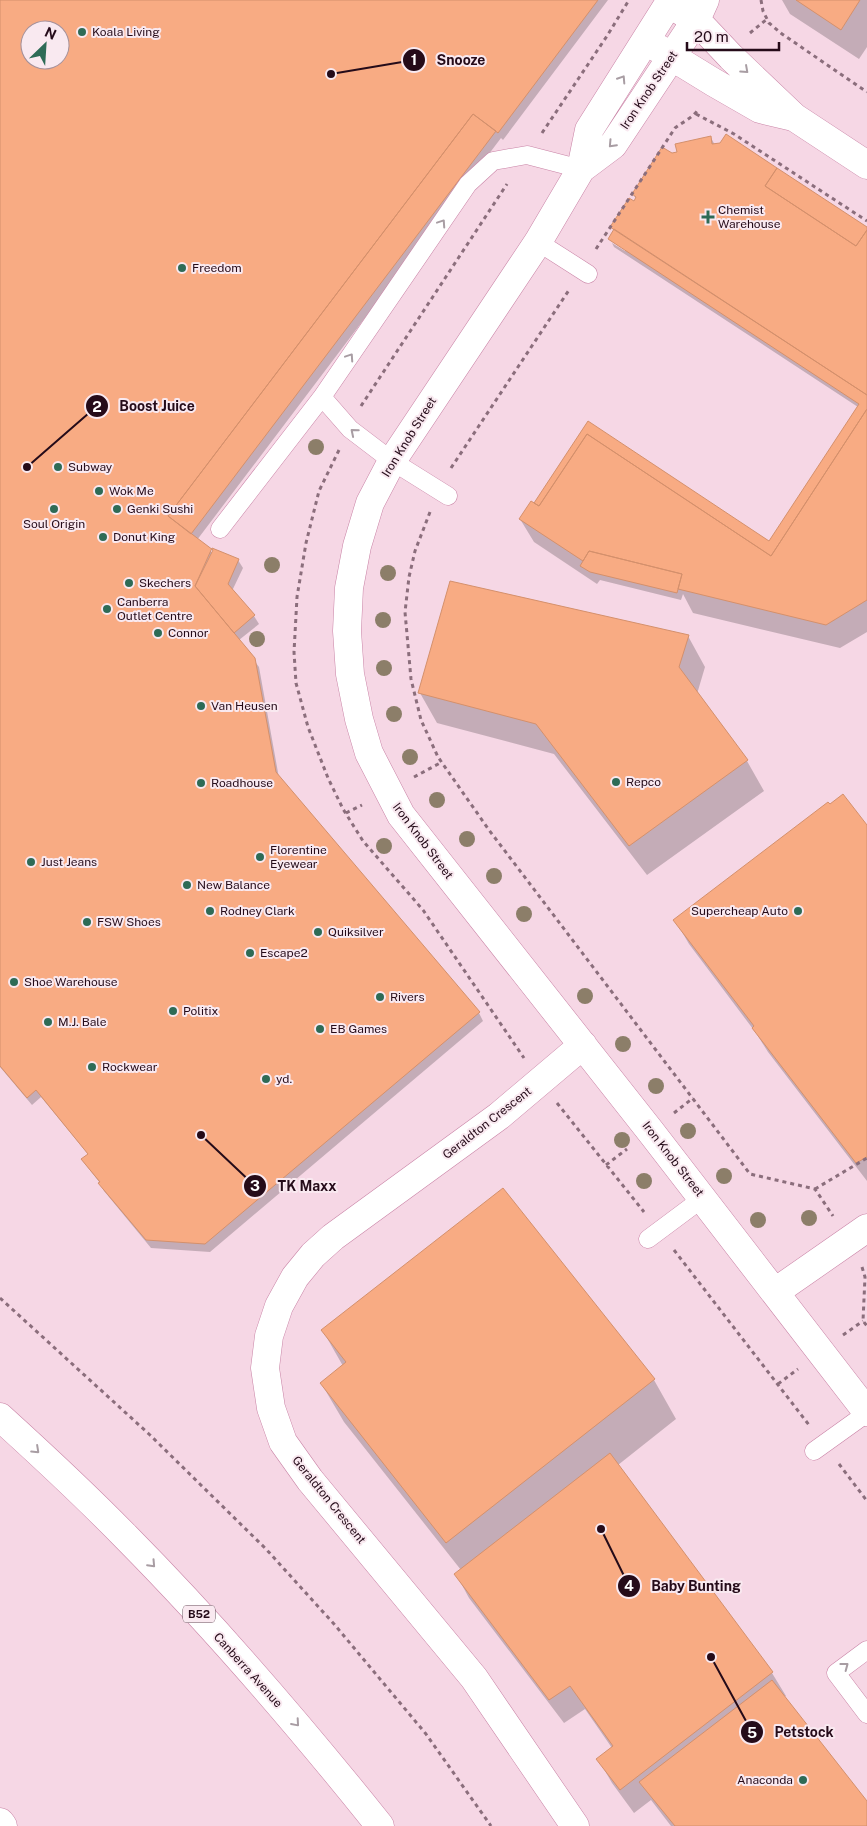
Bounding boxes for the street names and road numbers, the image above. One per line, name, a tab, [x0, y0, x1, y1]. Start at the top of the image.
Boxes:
street label: Iron Knob Street	[618, 48, 681, 132]
street label: Iron Knob Street	[379, 394, 439, 480]
street label: Iron Knob Street	[390, 800, 456, 882]
street label: Geraldton Crescent	[440, 1084, 534, 1162]
street label: Iron Knob Street	[639, 1119, 707, 1200]
street label: Geraldton Crescent	[289, 1453, 369, 1547]
road number: B52	[183, 1606, 215, 1622]
street label: Canberra Avenue	[211, 1630, 285, 1710]

